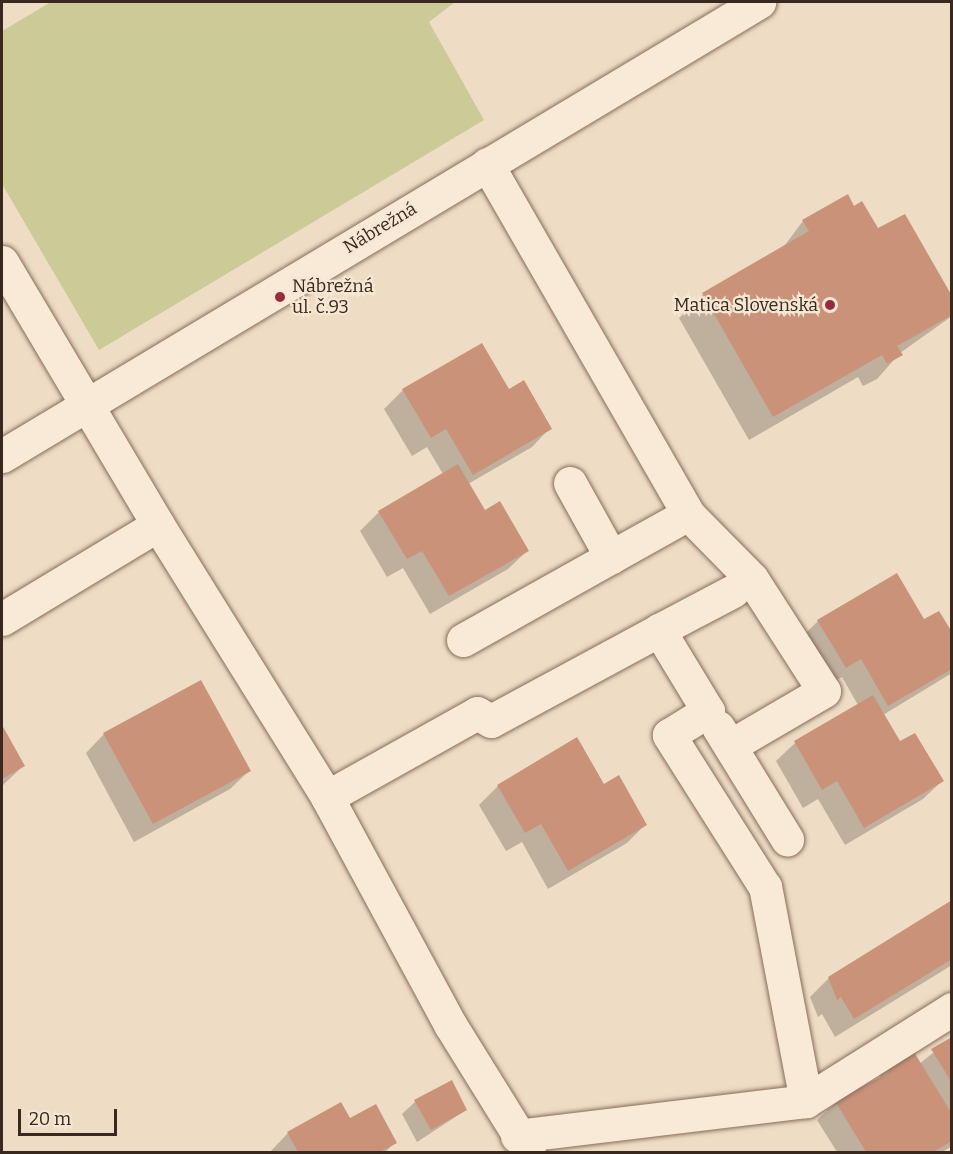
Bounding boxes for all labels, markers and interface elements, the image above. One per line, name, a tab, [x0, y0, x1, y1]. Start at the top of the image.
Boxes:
street label: Nábrežná	[339, 198, 421, 258]
place label: Nábrežná ul. č.93	[292, 276, 374, 318]
marker: Nábrežná ul. č.93	[273, 290, 287, 304]
place label: Matica Slovenská	[674, 294, 818, 316]
marker: Matica Slovenská	[823, 298, 837, 312]
scale bar	[21, 1097, 120, 1135]
text: 20 m	[29, 1108, 71, 1130]

